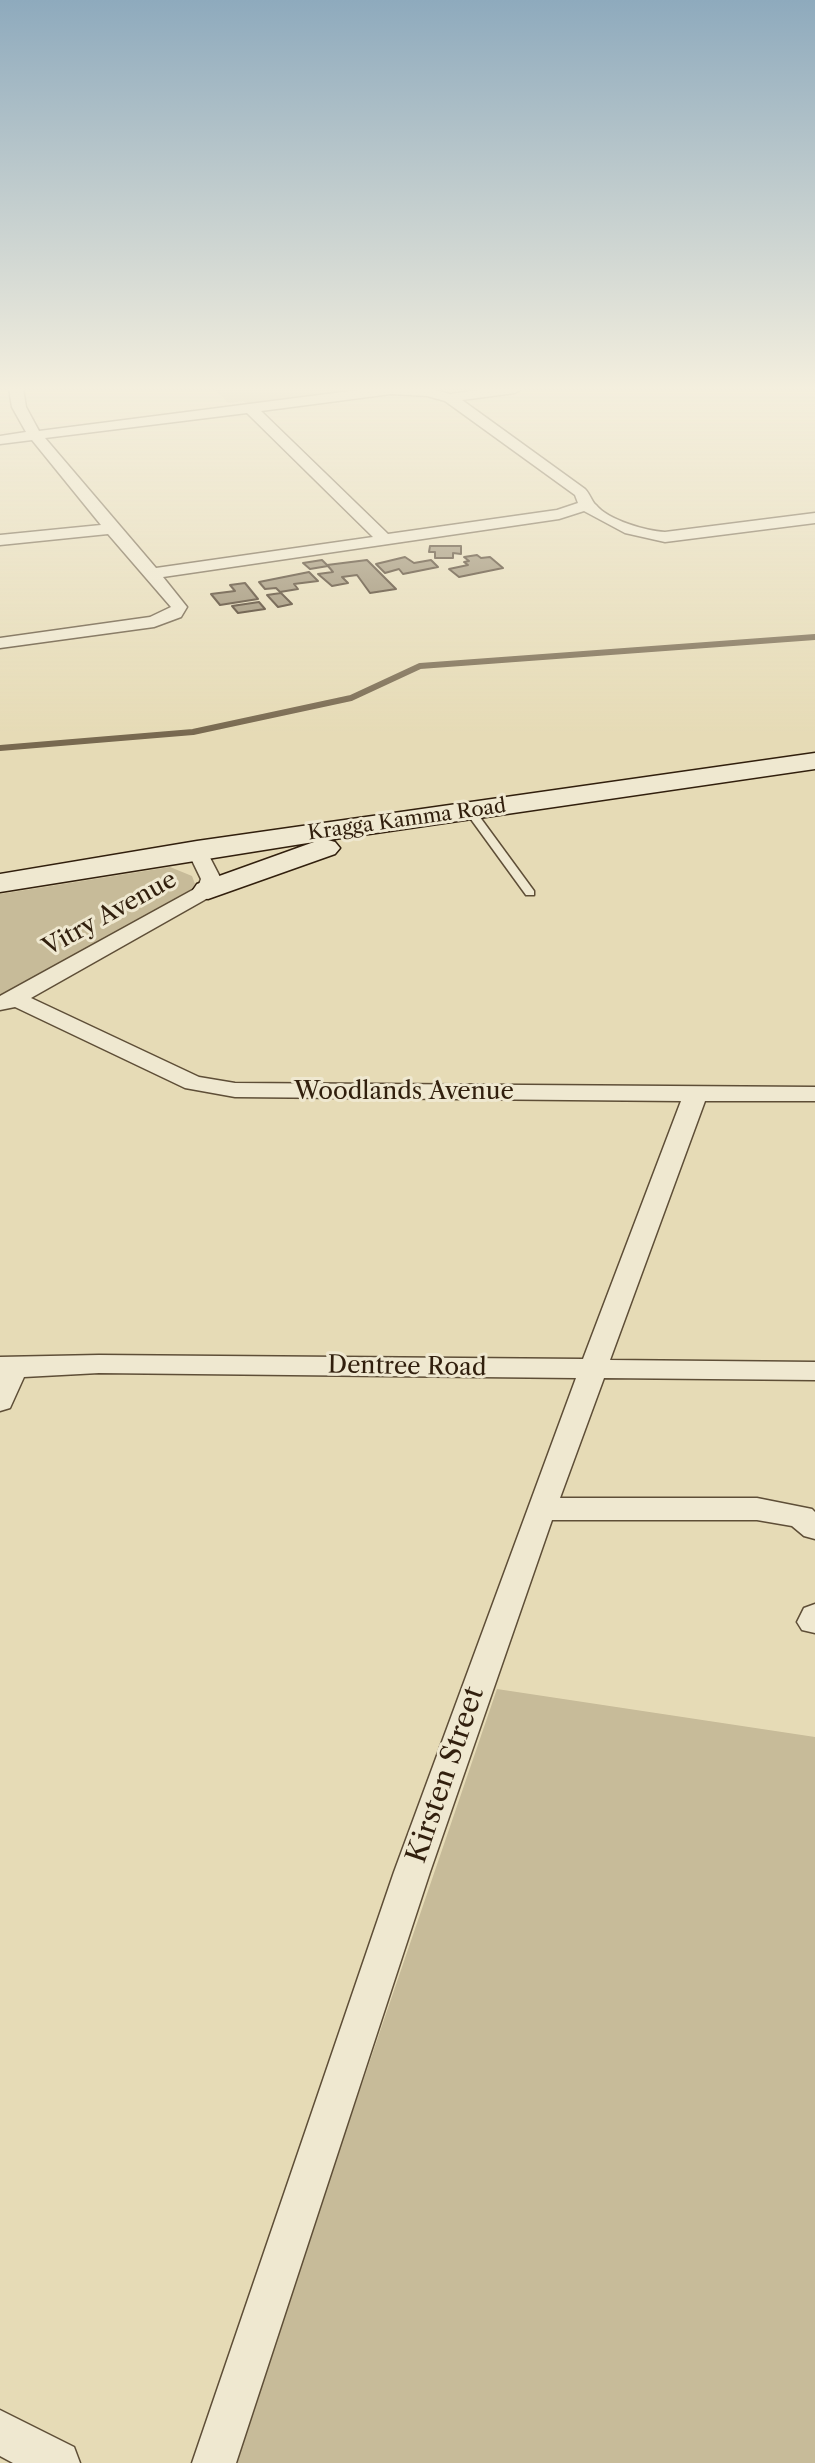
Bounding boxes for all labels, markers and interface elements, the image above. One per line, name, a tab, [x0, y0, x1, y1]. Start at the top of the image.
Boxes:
street label: Kragga Kamma Road	[306, 794, 508, 846]
street label: Vitry Avenue	[38, 865, 182, 963]
street label: Woodlands Avenue	[294, 1078, 514, 1106]
street label: Dentree Road	[327, 1351, 487, 1383]
street label: Kirsten Street	[400, 1683, 492, 1867]

